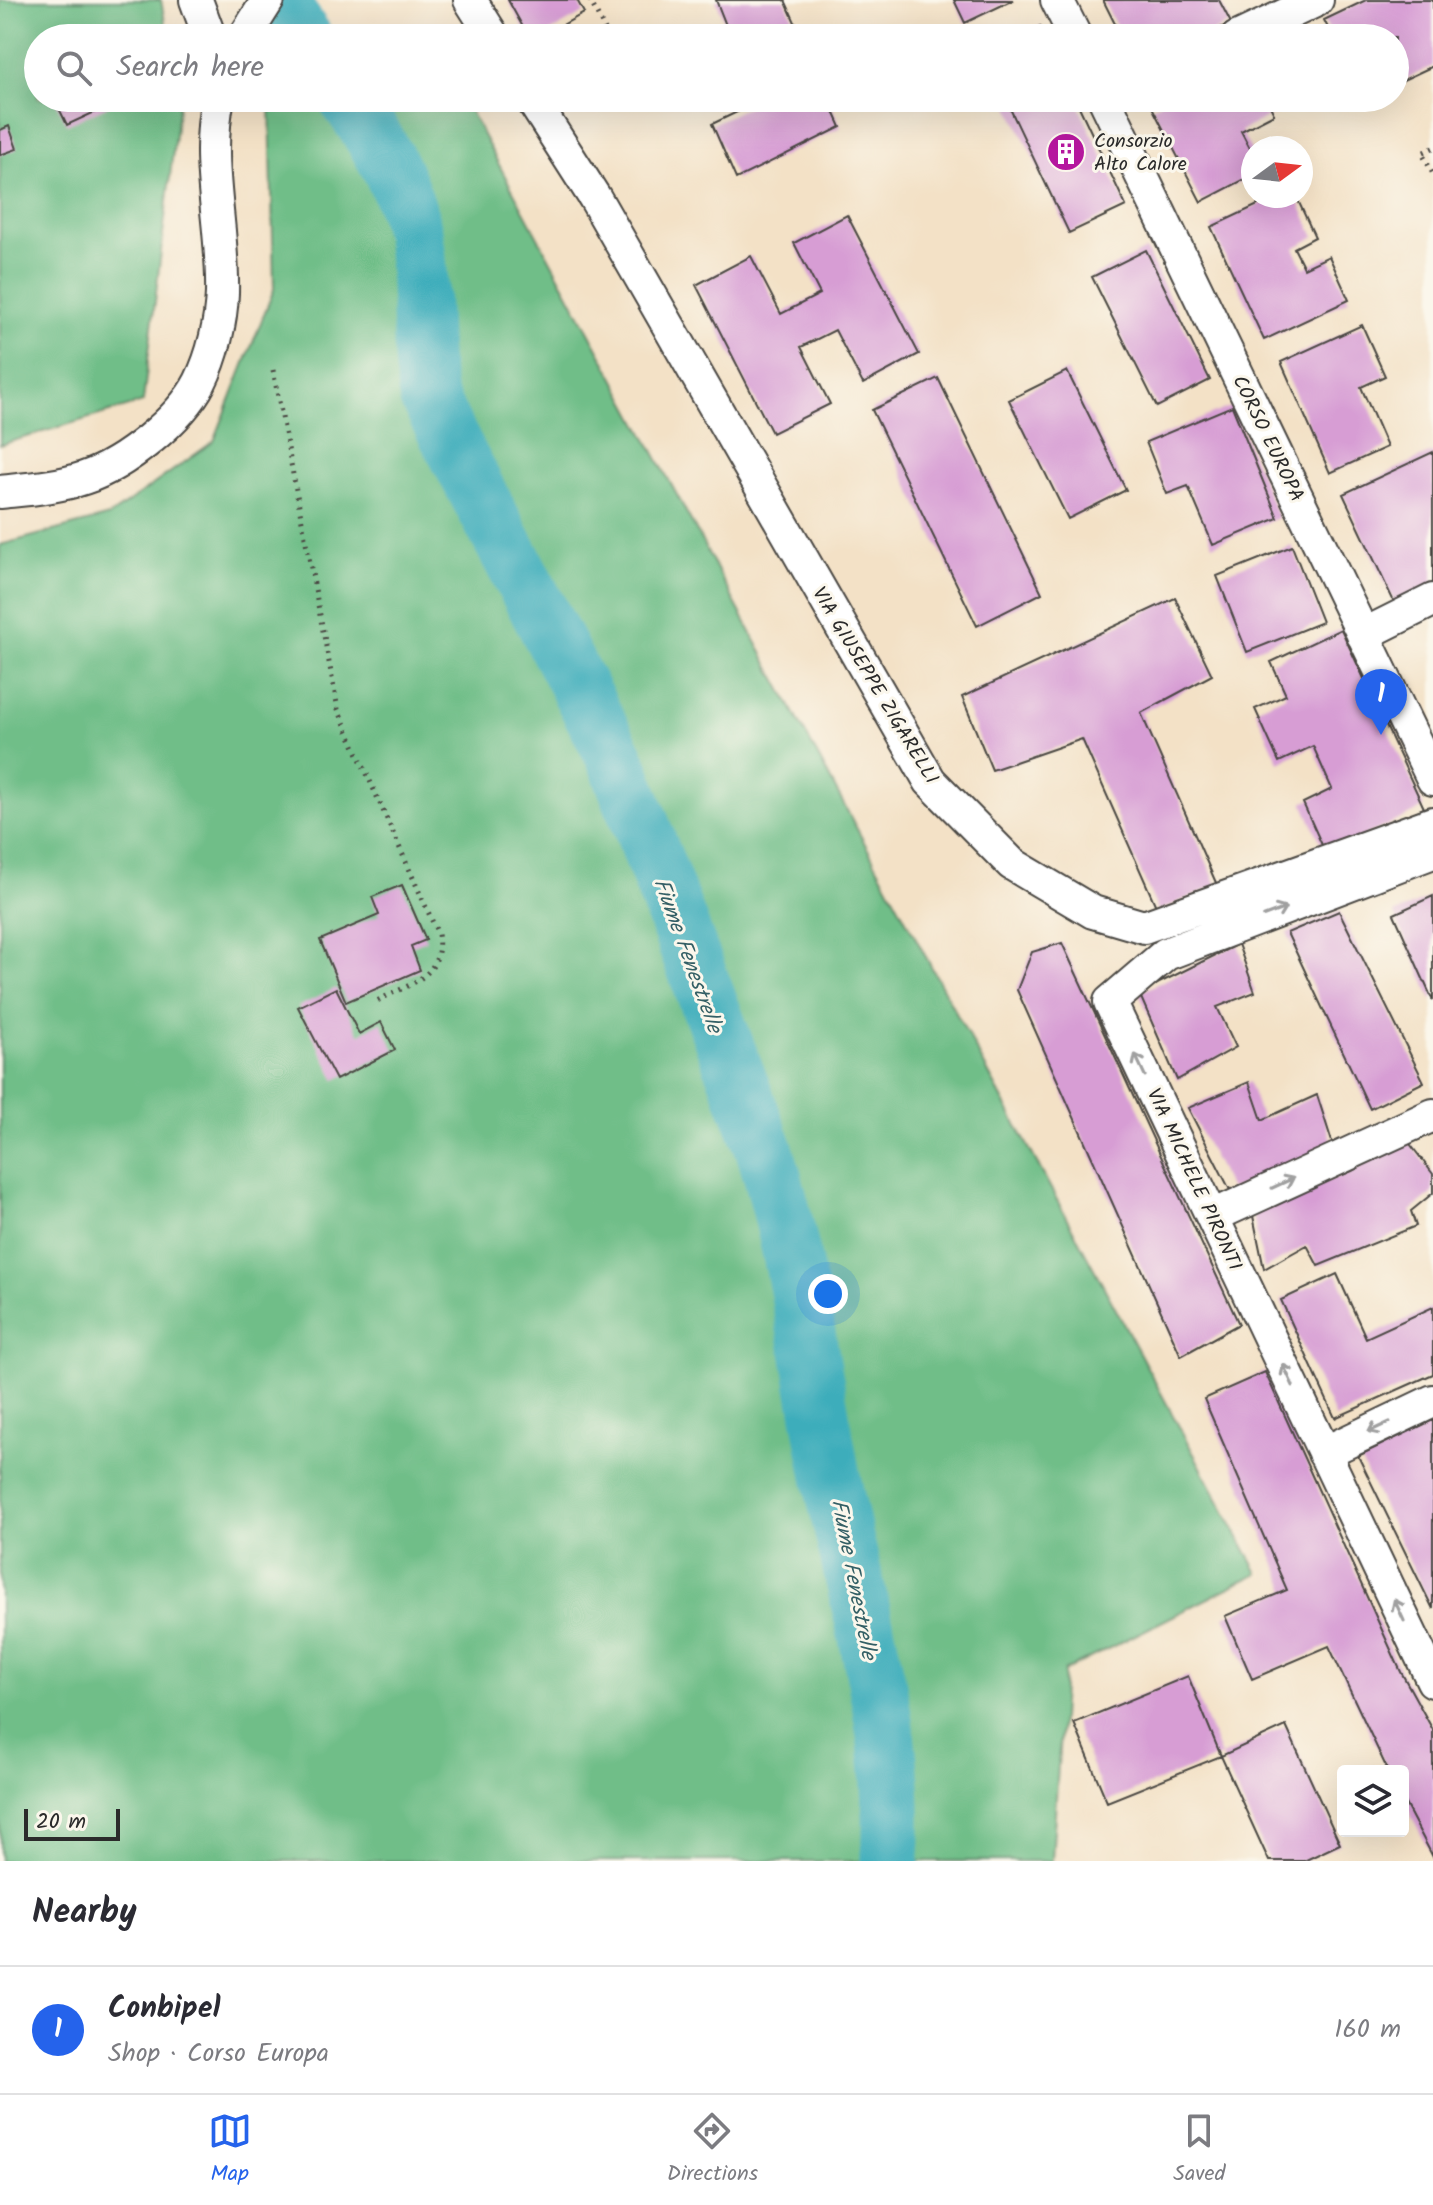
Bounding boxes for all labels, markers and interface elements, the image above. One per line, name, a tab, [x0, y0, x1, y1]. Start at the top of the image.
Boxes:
search box	[24, 24, 1409, 112]
text: Search here	[116, 44, 264, 92]
icon: search	[52, 46, 96, 90]
place label: Consorzio Alto Calore	[1094, 126, 1187, 181]
building icon: Consorzio Alto Calore	[1045, 131, 1087, 173]
north arrow	[1241, 136, 1313, 208]
street label: CORSO EUROPA	[1223, 370, 1312, 508]
street label: VIA GIUSEPPE ZIGARELLI	[802, 581, 946, 791]
pin: 1	[1355, 669, 1407, 735]
water label: Fiume Fenestrelle	[642, 874, 732, 1040]
one-way arrow	[1262, 904, 1287, 918]
one-way arrow	[1132, 1053, 1148, 1077]
street label: VIA MICHELE PIRONTI	[1137, 1083, 1250, 1276]
one-way arrow	[1271, 1175, 1295, 1190]
your location	[808, 1274, 848, 1314]
one-way arrow	[1280, 1364, 1295, 1388]
one-way arrow	[1367, 1420, 1391, 1435]
water label: Fiume Fenestrelle	[820, 1496, 886, 1665]
one-way arrow	[1391, 1599, 1406, 1623]
map controls	[1337, 1765, 1409, 1837]
button: layers	[1337, 1765, 1409, 1837]
scale bar	[24, 1805, 120, 1841]
text: 20 m	[36, 1805, 86, 1840]
text: Nearby	[32, 1886, 137, 1940]
text: Conbipel	[108, 1985, 220, 2033]
text: 1	[54, 2009, 62, 2051]
text: 160 m	[1334, 2009, 1401, 2051]
text: Shop · Corso Europa	[108, 2033, 329, 2075]
tab: Map	[208, 2109, 252, 2192]
tab: Directions	[667, 2109, 758, 2192]
tab: Saved	[1173, 2109, 1225, 2192]

